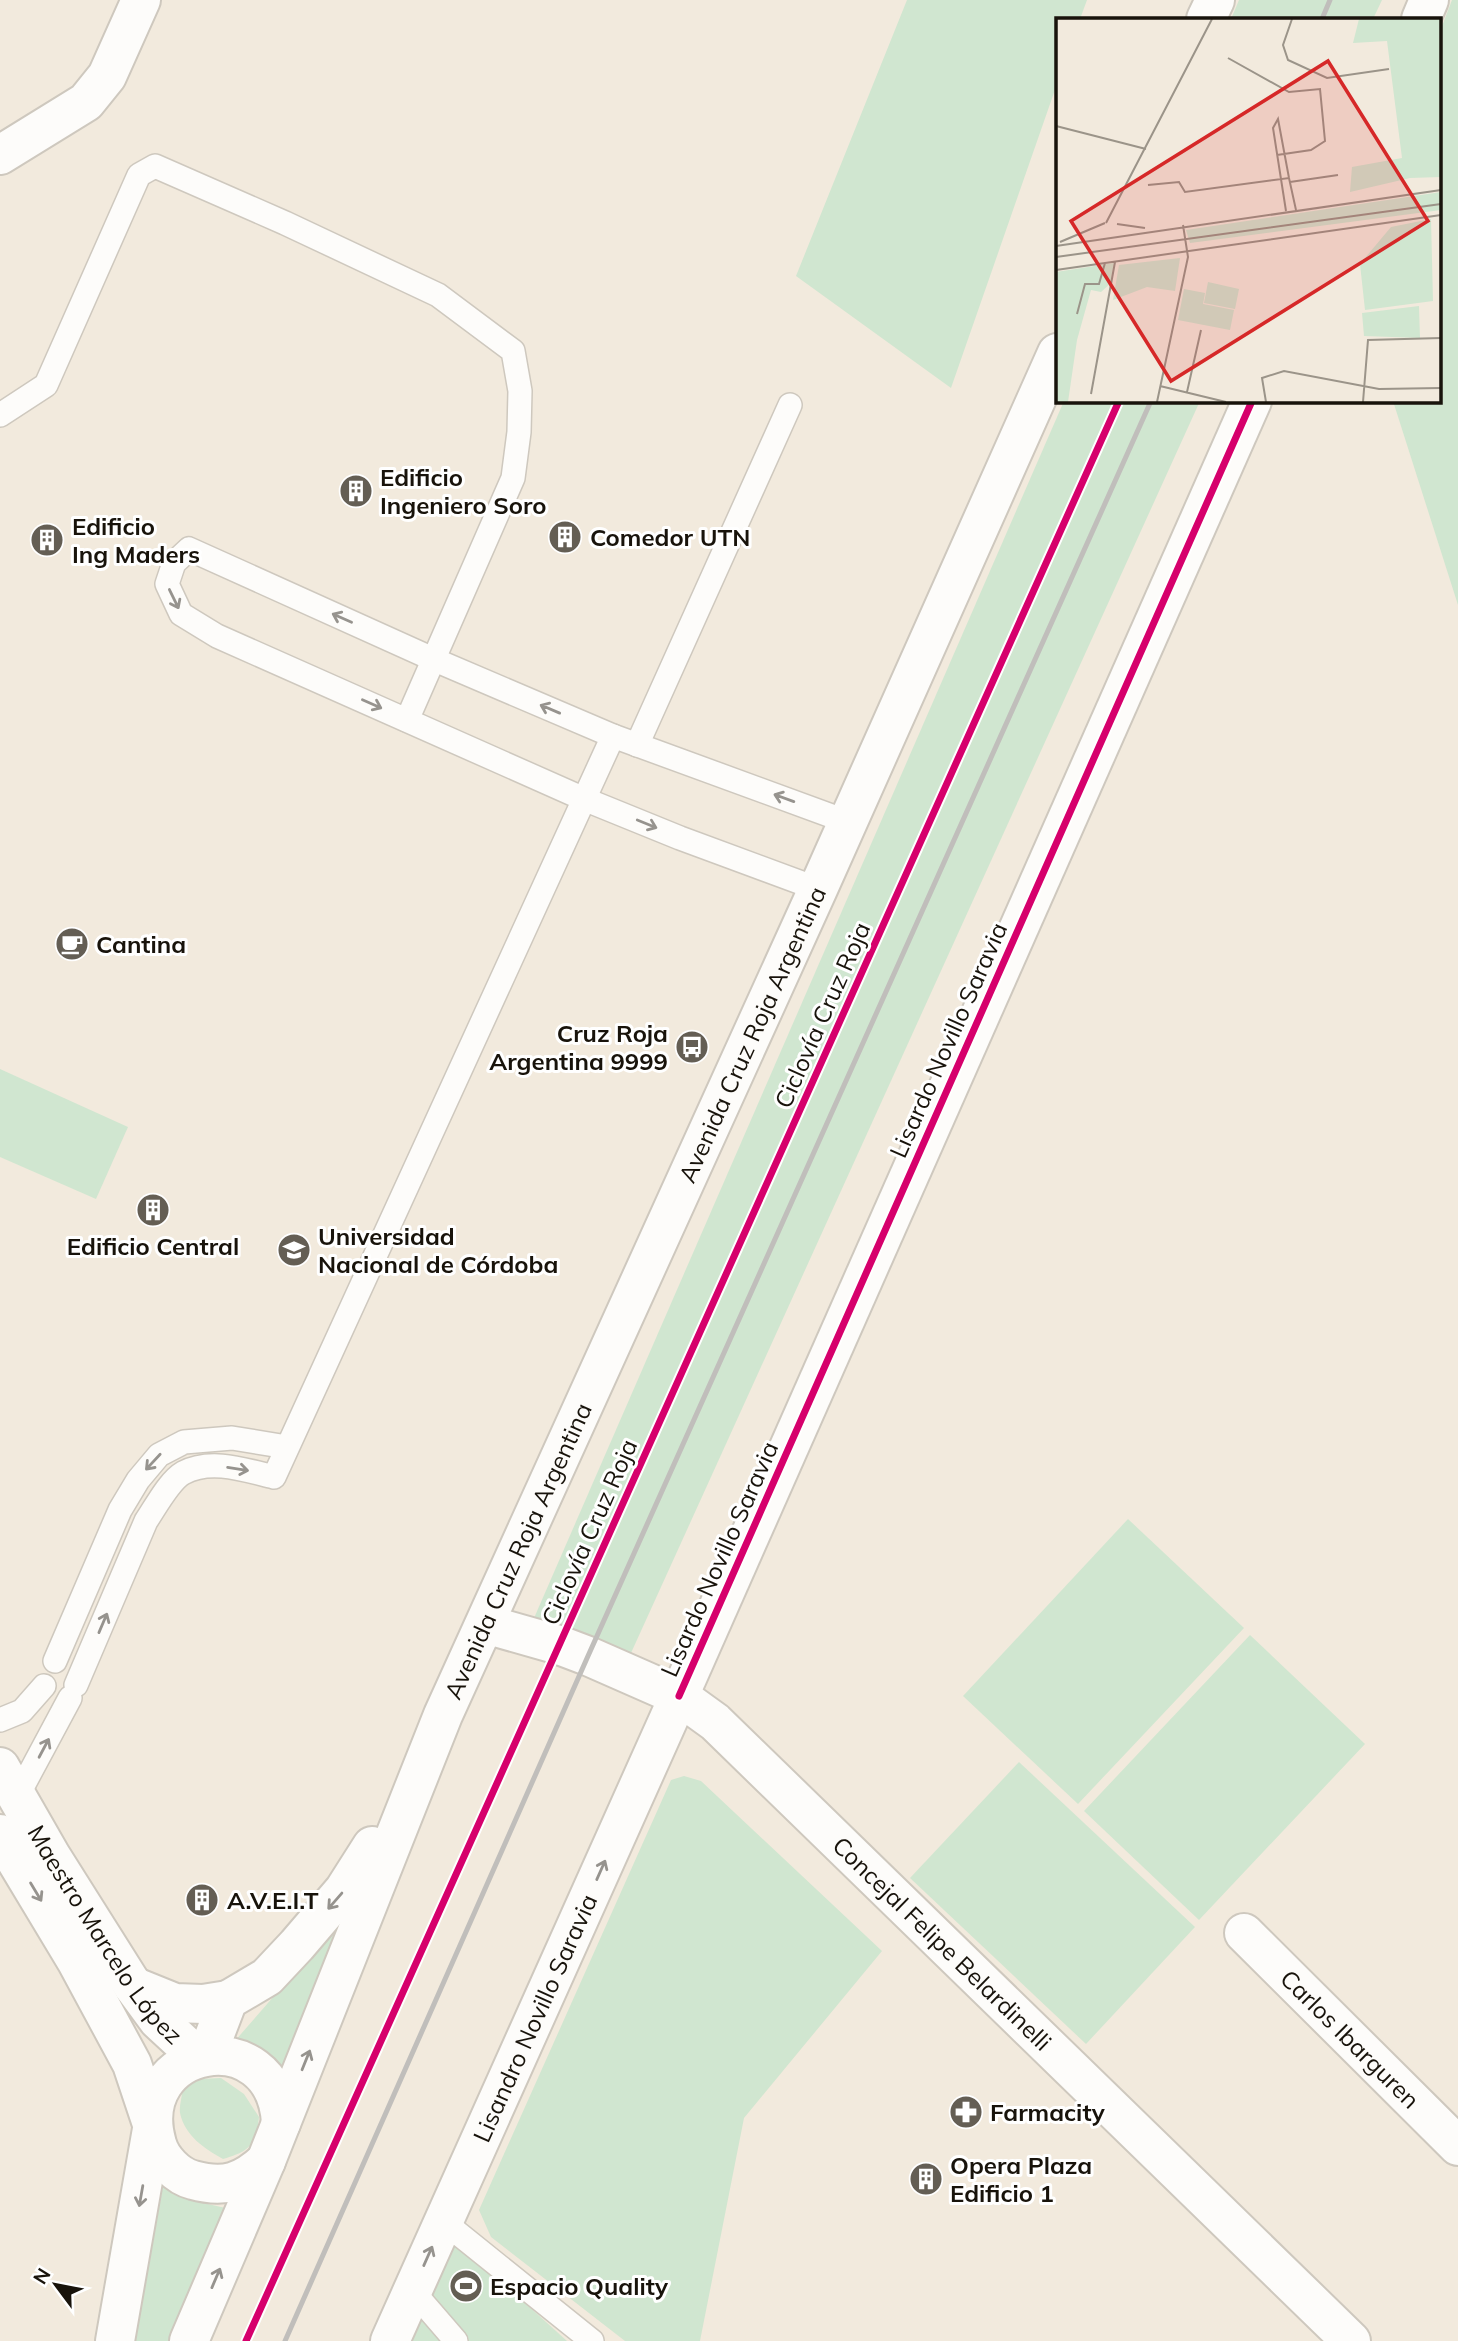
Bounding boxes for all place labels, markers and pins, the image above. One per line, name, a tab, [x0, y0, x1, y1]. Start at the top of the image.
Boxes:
place label: Edificio Ingeniero Soro	[380, 462, 546, 520]
building icon: Edificio Ingeniero Soro	[337, 472, 375, 510]
place label: Edificio Ing Maders	[72, 511, 200, 569]
building icon: Comedor UTN	[546, 518, 584, 556]
building icon: Edificio Ing Maders	[28, 521, 66, 559]
place label: Comedor UTN	[590, 522, 750, 552]
cafe icon: Cantina	[53, 925, 91, 963]
place label: Cantina	[96, 929, 186, 959]
place label: Cruz Roja Argentina 9999	[489, 1018, 668, 1076]
bus stop icon: Cruz Roja Argentina 9999	[673, 1028, 711, 1066]
building icon: Edificio Central	[134, 1191, 172, 1229]
place label: Universidad Nacional de Córdoba	[318, 1221, 558, 1279]
place label: Edificio Central	[67, 1231, 239, 1261]
school or university icon: Universidad Nacional de Córdoba	[275, 1231, 313, 1269]
building icon: A.V.E.I.T	[183, 1881, 221, 1919]
place label: A.V.E.I.T	[227, 1885, 319, 1915]
pharmacy icon: Farmacity	[947, 2093, 985, 2131]
place label: Farmacity	[990, 2097, 1106, 2127]
place label: Opera Plaza Edificio 1	[950, 2150, 1092, 2208]
building icon: Opera Plaza Edificio 1	[907, 2160, 945, 2198]
sports icon: Espacio Quality	[447, 2267, 485, 2305]
place label: Espacio Quality	[490, 2271, 669, 2301]

